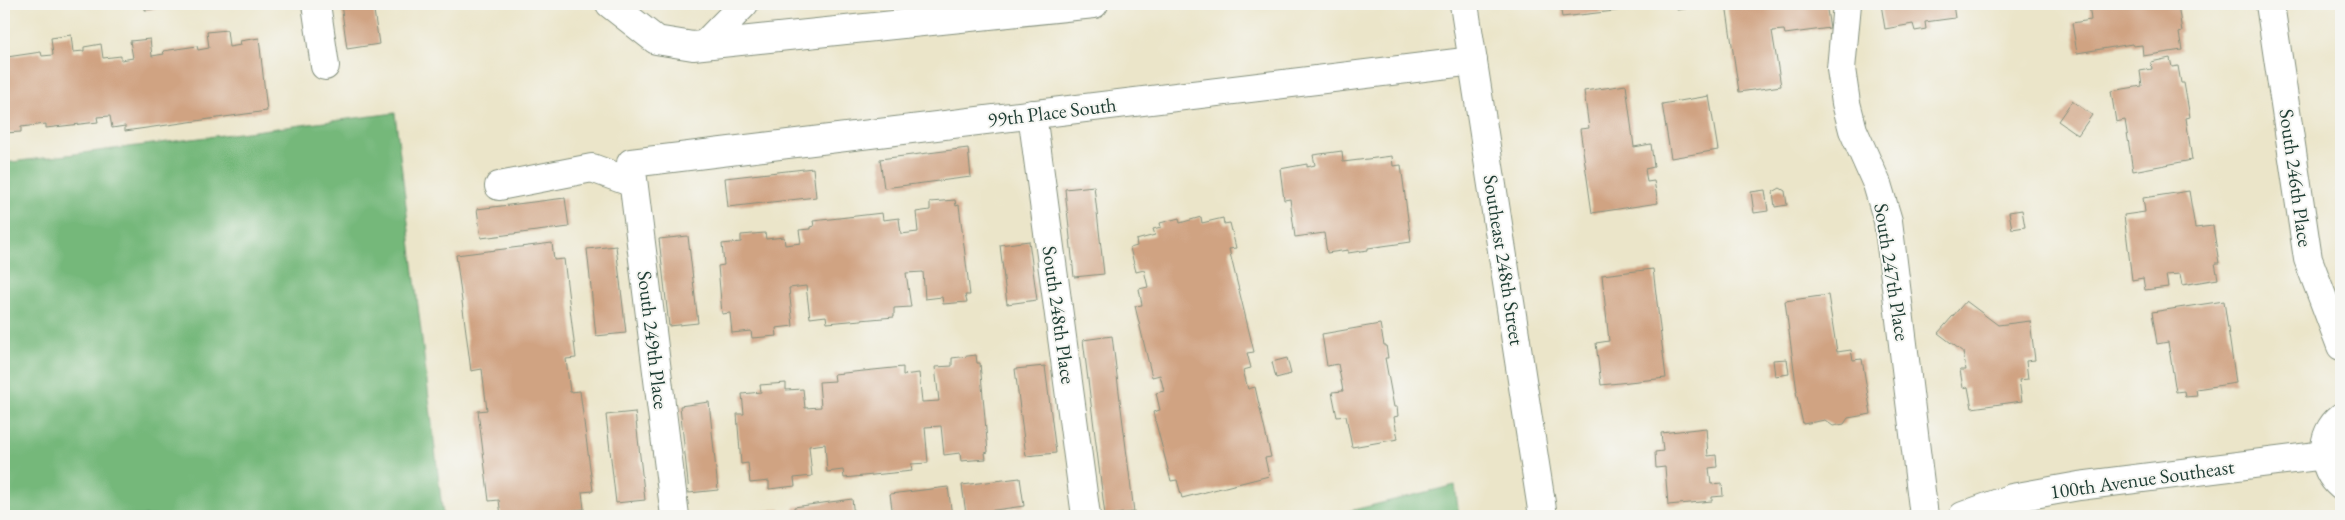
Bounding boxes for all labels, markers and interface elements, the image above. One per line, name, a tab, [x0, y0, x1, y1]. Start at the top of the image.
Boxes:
street label: 99th Place South	[986, 91, 1118, 133]
street label: South 246th Place	[2273, 107, 2319, 249]
street label: Southeast 248th Street	[1478, 173, 1530, 348]
street label: South 247th Place	[1868, 201, 1916, 343]
street label: South 248th Place	[1036, 244, 1082, 386]
street label: South 249th Place	[632, 269, 674, 411]
street label: 100th Avenue Southeast	[2048, 453, 2236, 505]

